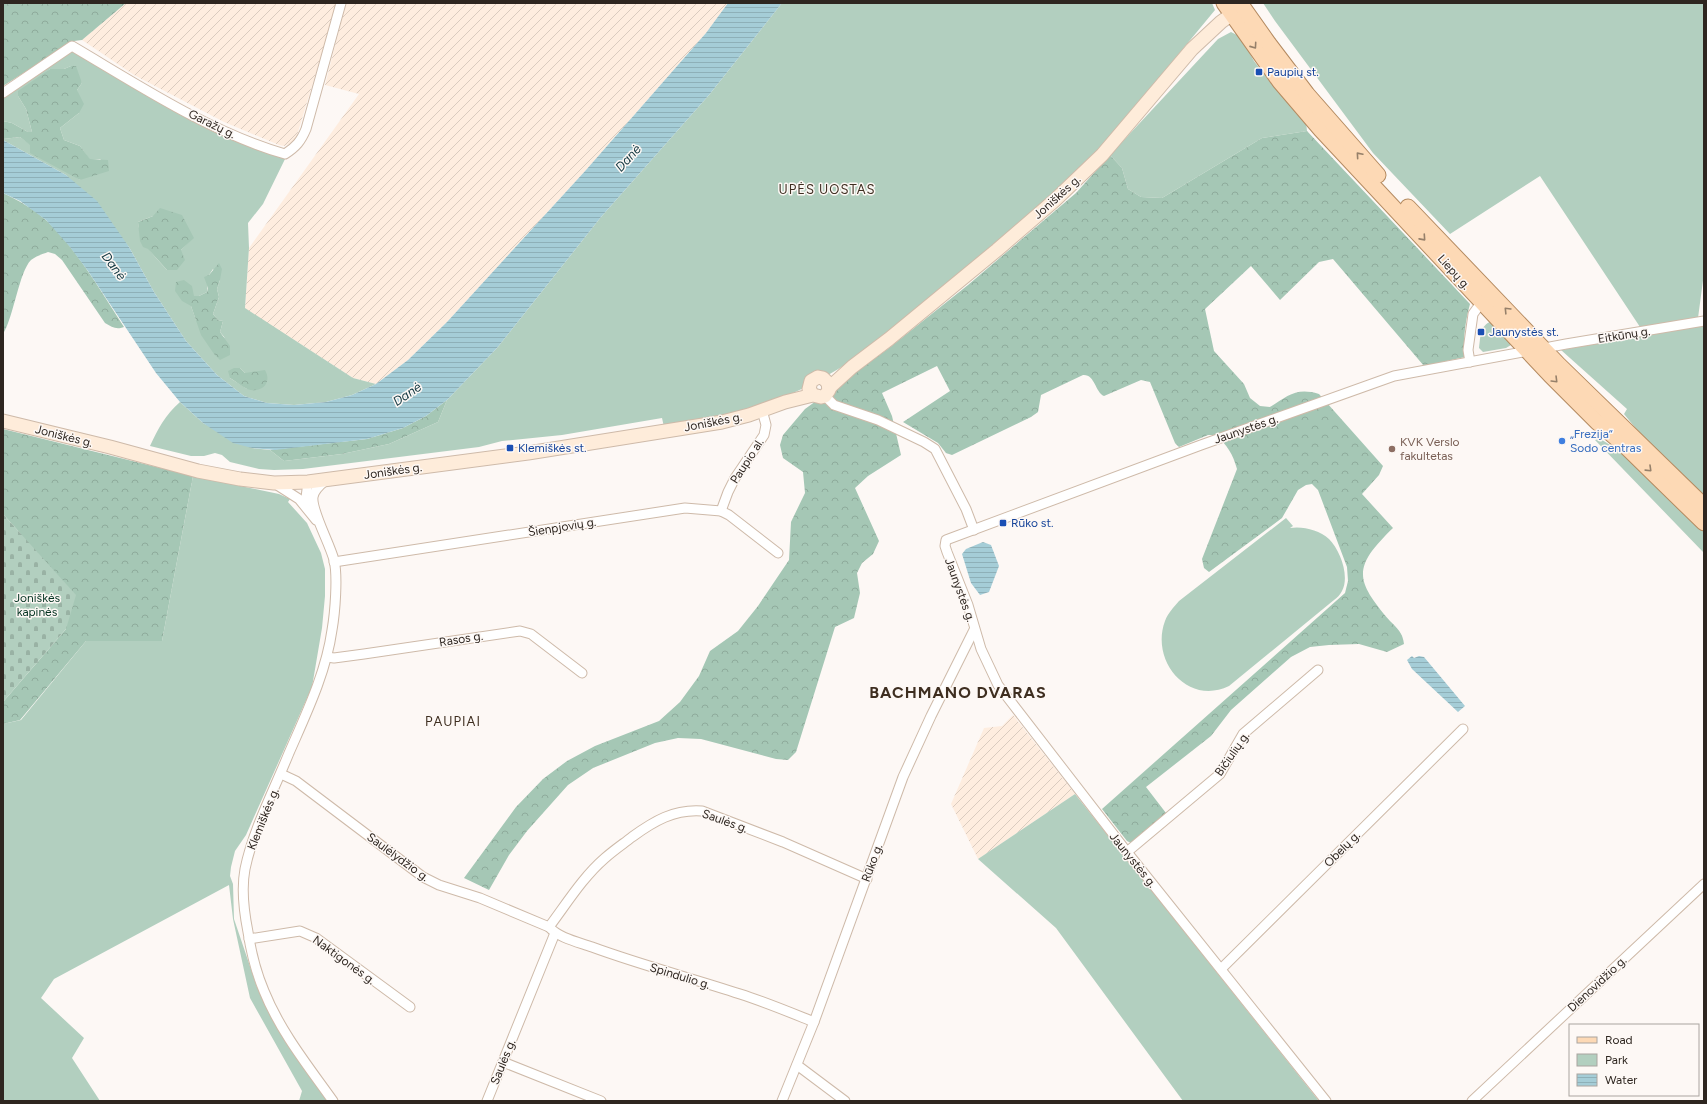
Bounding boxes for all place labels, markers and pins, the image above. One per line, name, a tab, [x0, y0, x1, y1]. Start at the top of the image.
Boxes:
place label: Paupių st.	[1267, 65, 1319, 79]
marker: Paupių st.	[1254, 67, 1264, 77]
place label: Jaunystės st.	[1489, 325, 1559, 339]
marker: Jaunystės st.	[1476, 327, 1486, 337]
place label: „Frezija“ Sodo centras	[1570, 427, 1642, 455]
place label: KVK Verslo fakultetas	[1400, 435, 1460, 463]
marker: „Frezija“ Sodo centras	[1557, 436, 1567, 446]
place label: Klemiškės st.	[518, 441, 587, 455]
marker: Klemiškės st.	[505, 443, 515, 453]
marker: KVK Verslo fakultetas	[1387, 444, 1397, 454]
place label: Rūko st.	[1011, 516, 1053, 530]
marker: Rūko st.	[998, 518, 1008, 528]

